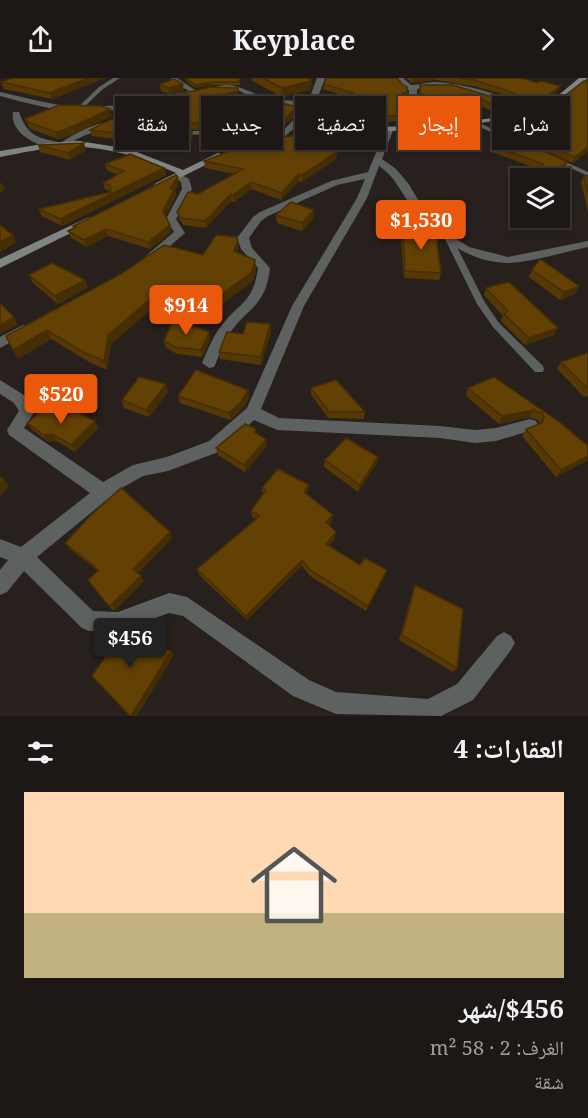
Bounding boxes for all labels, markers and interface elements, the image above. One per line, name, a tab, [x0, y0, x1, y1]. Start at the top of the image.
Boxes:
text: Keyplace	[232, 21, 356, 58]
icon: share	[24, 23, 57, 56]
icon: forward	[531, 23, 564, 56]
chip: شقة	[115, 96, 189, 150]
chip: جديد	[201, 96, 283, 150]
chip: تصفية	[295, 96, 386, 150]
chip: إيجار	[398, 96, 480, 150]
chip: شراء	[492, 96, 570, 150]
map controls	[510, 168, 570, 228]
button: layers	[510, 168, 570, 228]
pin: $1,530	[372, 200, 470, 251]
text: $1,530	[390, 206, 452, 233]
pin: $914	[150, 285, 222, 336]
text: $914	[163, 291, 209, 318]
pin: $520	[25, 374, 97, 425]
text: $520	[38, 380, 84, 407]
pin: $456	[94, 618, 166, 669]
text: $456	[107, 624, 153, 651]
text: العقارات: 4	[454, 730, 564, 766]
icon: filters	[24, 736, 57, 769]
icon: home	[240, 831, 348, 939]
text: $456/شهر	[459, 990, 564, 1026]
text: الغرف: 2 · 58 m²	[430, 1034, 564, 1061]
text: شقة	[534, 1068, 564, 1095]

